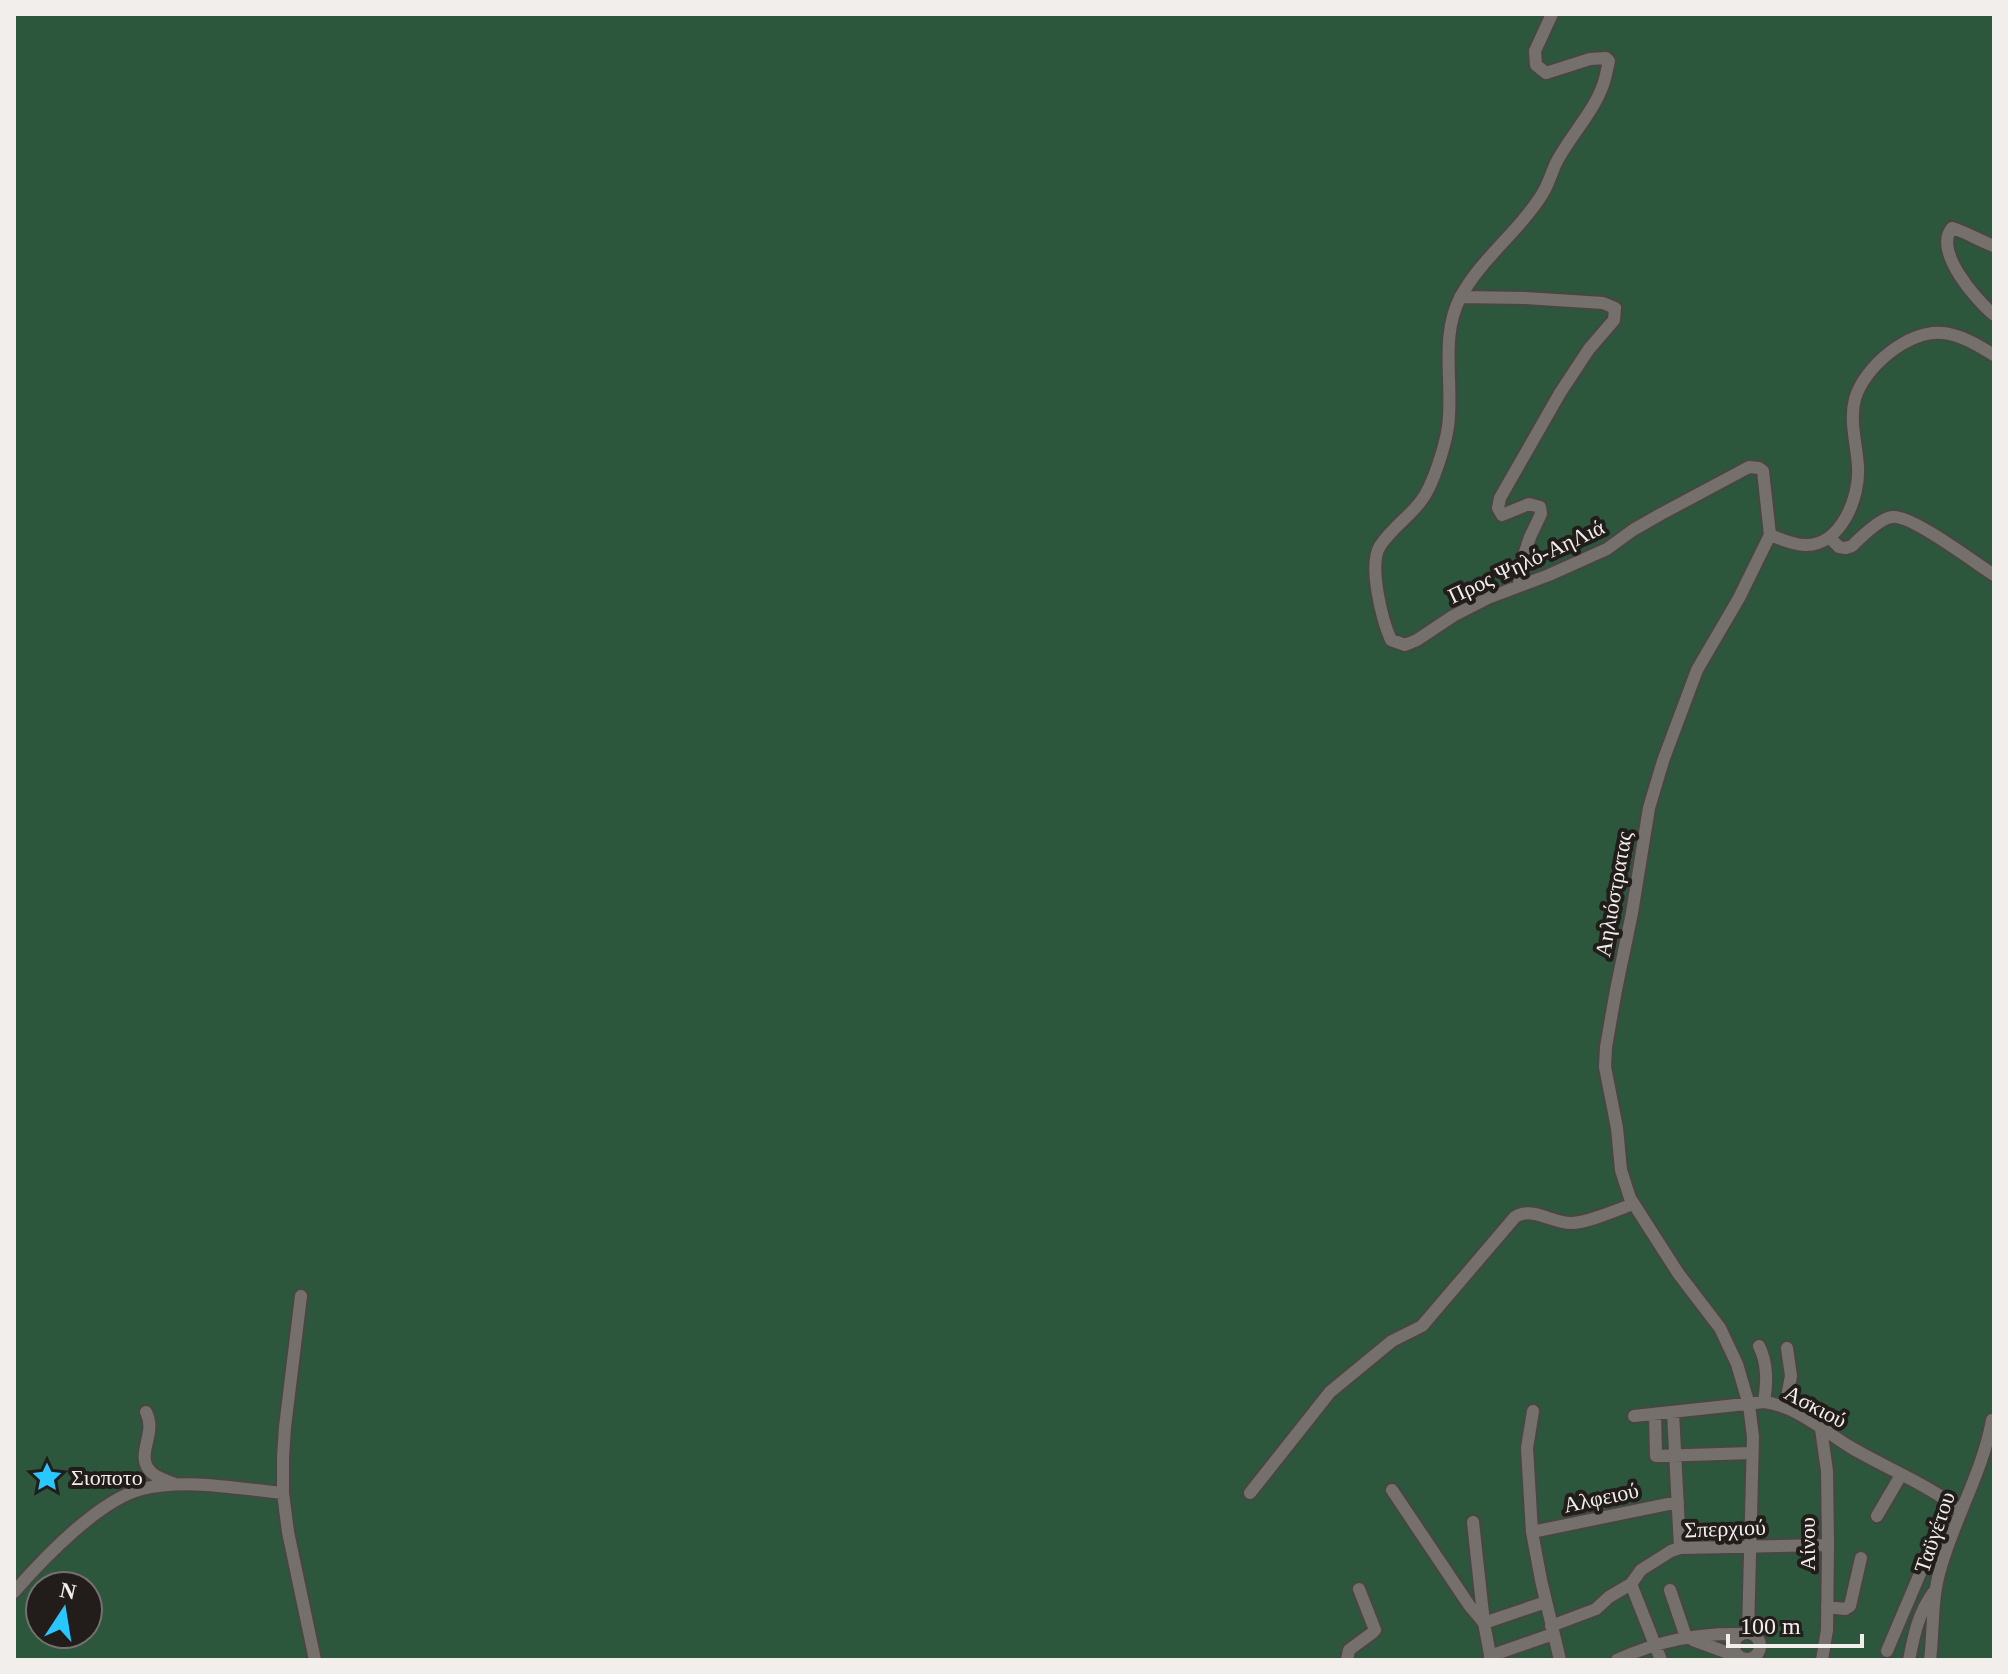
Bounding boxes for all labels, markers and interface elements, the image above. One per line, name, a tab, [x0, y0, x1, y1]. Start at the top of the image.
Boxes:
street label: Προς Ψηλό-ΑηΛιά	[1444, 514, 1609, 609]
street label: Αηλιόστρατας	[1590, 829, 1637, 959]
street label: Ασκιού	[1780, 1380, 1851, 1433]
place icon: Σιοποτο	[30, 1460, 64, 1494]
place label: Σιοποτο	[71, 1465, 143, 1490]
street label: Αλφειού	[1561, 1477, 1641, 1518]
street label: Ταϋγέτου	[1909, 1488, 1960, 1576]
street label: Σπερχιού	[1684, 1515, 1766, 1542]
street label: Αίνου	[1795, 1517, 1820, 1571]
north arrow	[24, 1570, 104, 1650]
text: N	[58, 1577, 79, 1605]
scale bar	[1728, 1598, 1862, 1648]
text: 100 m	[1740, 1613, 1801, 1639]

